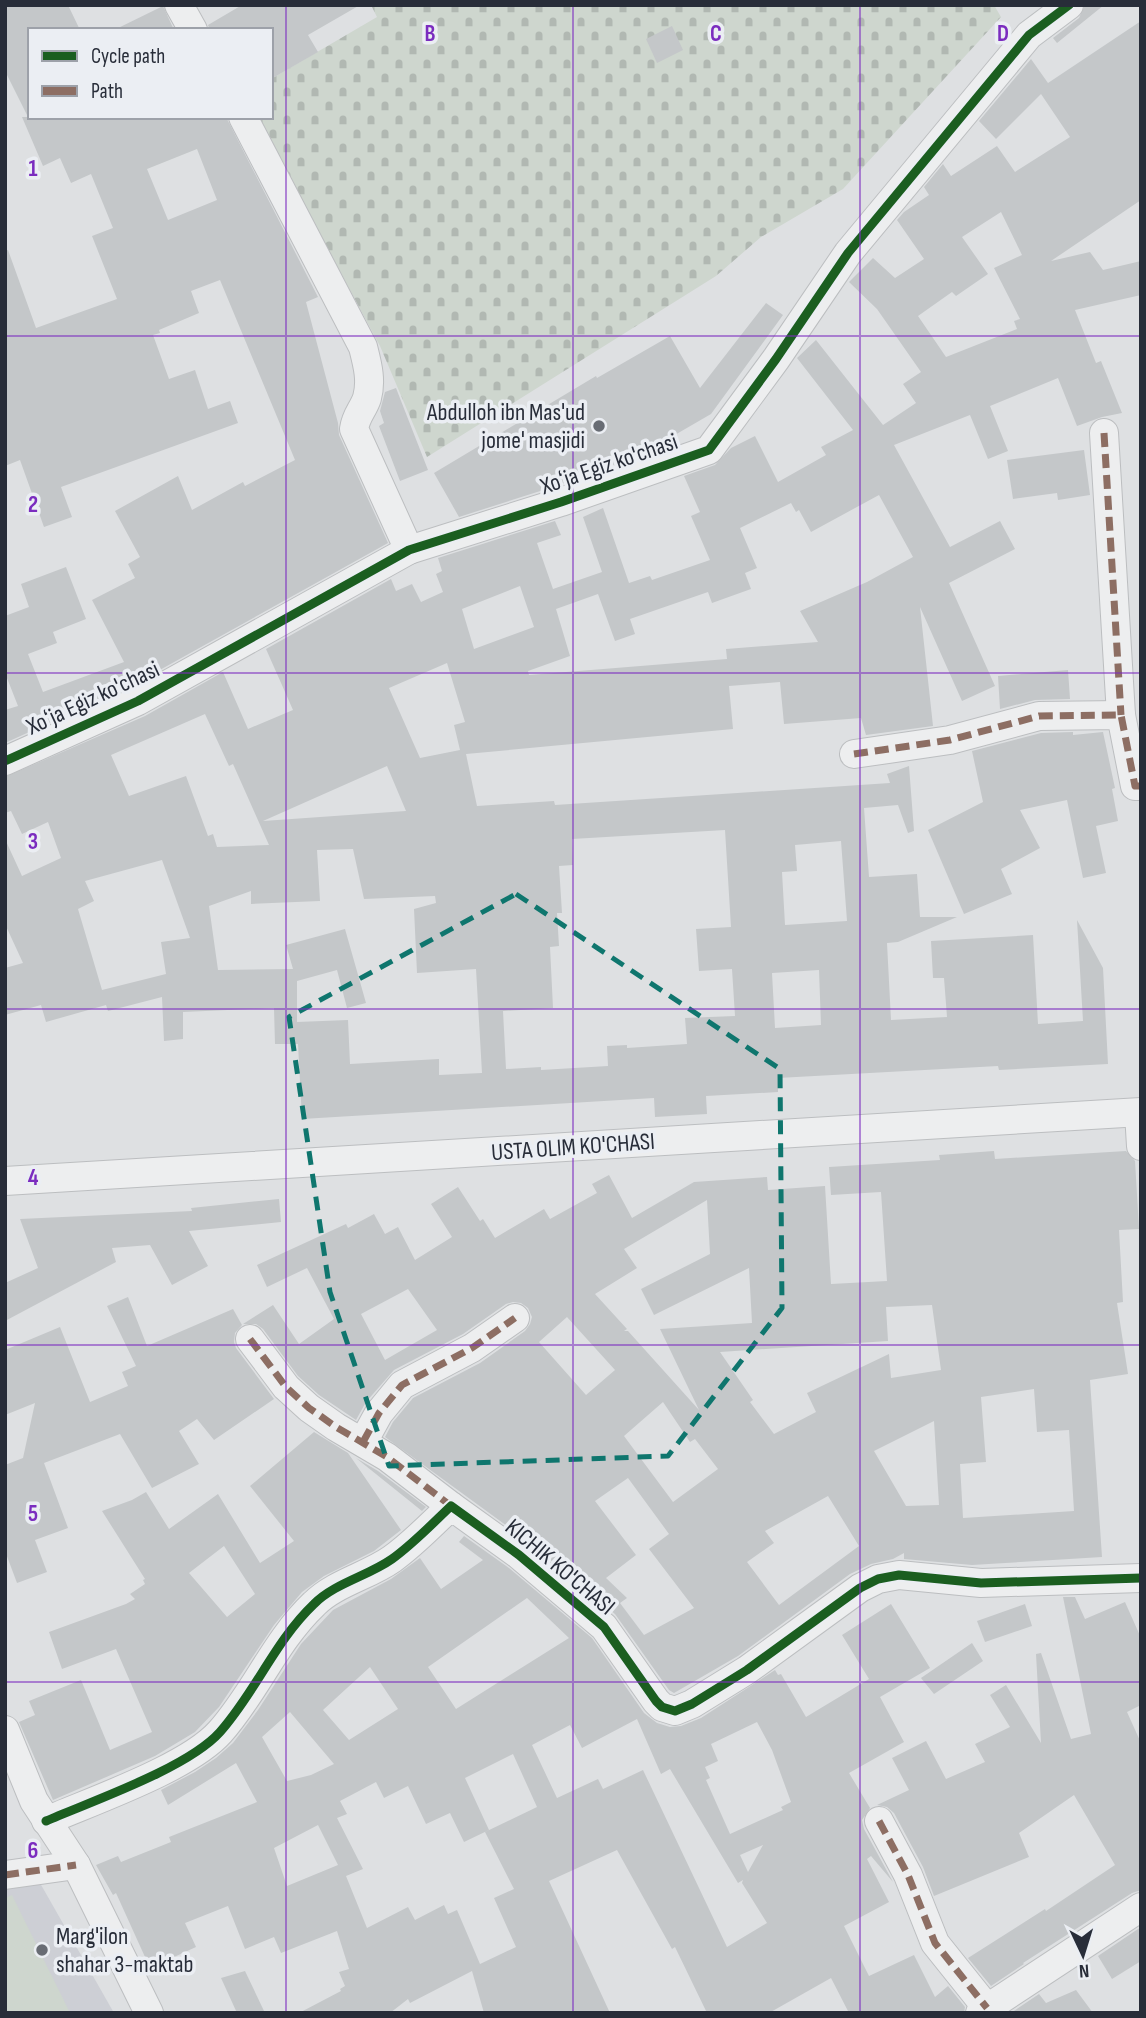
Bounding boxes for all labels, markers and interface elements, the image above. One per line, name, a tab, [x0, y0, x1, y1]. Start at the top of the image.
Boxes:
text: B	[425, 20, 436, 48]
text: C	[710, 20, 722, 48]
text: D	[997, 20, 1009, 48]
legend	[28, 28, 273, 119]
text: Cycle path	[91, 44, 165, 69]
text: Path	[91, 79, 123, 104]
text: 1	[28, 155, 38, 183]
place label: Abdulloh ibn Mas'ud jome' masjidi	[426, 398, 585, 455]
marker: Abdulloh ibn Mas'ud jome' masjidi	[591, 418, 607, 434]
street label: Xoʻja Egiz ko'chasi	[536, 427, 681, 501]
text: 2	[28, 491, 38, 519]
street label: Xoʻja Egiz ko'chasi	[21, 655, 164, 742]
text: 3	[28, 828, 38, 856]
street label: USTA OLIM KO'CHASI	[490, 1127, 656, 1167]
text: 4	[28, 1164, 39, 1192]
text: 5	[28, 1500, 38, 1528]
street label: KICHIK KO'CHASI	[499, 1513, 621, 1621]
text: 6	[28, 1837, 38, 1865]
north arrow	[1048, 1920, 1118, 1990]
place label: Marg'ilon shahar 3-maktab	[56, 1922, 193, 1979]
marker: Marg'ilon shahar 3-maktab	[34, 1942, 50, 1958]
text: N	[1078, 1959, 1090, 1982]

